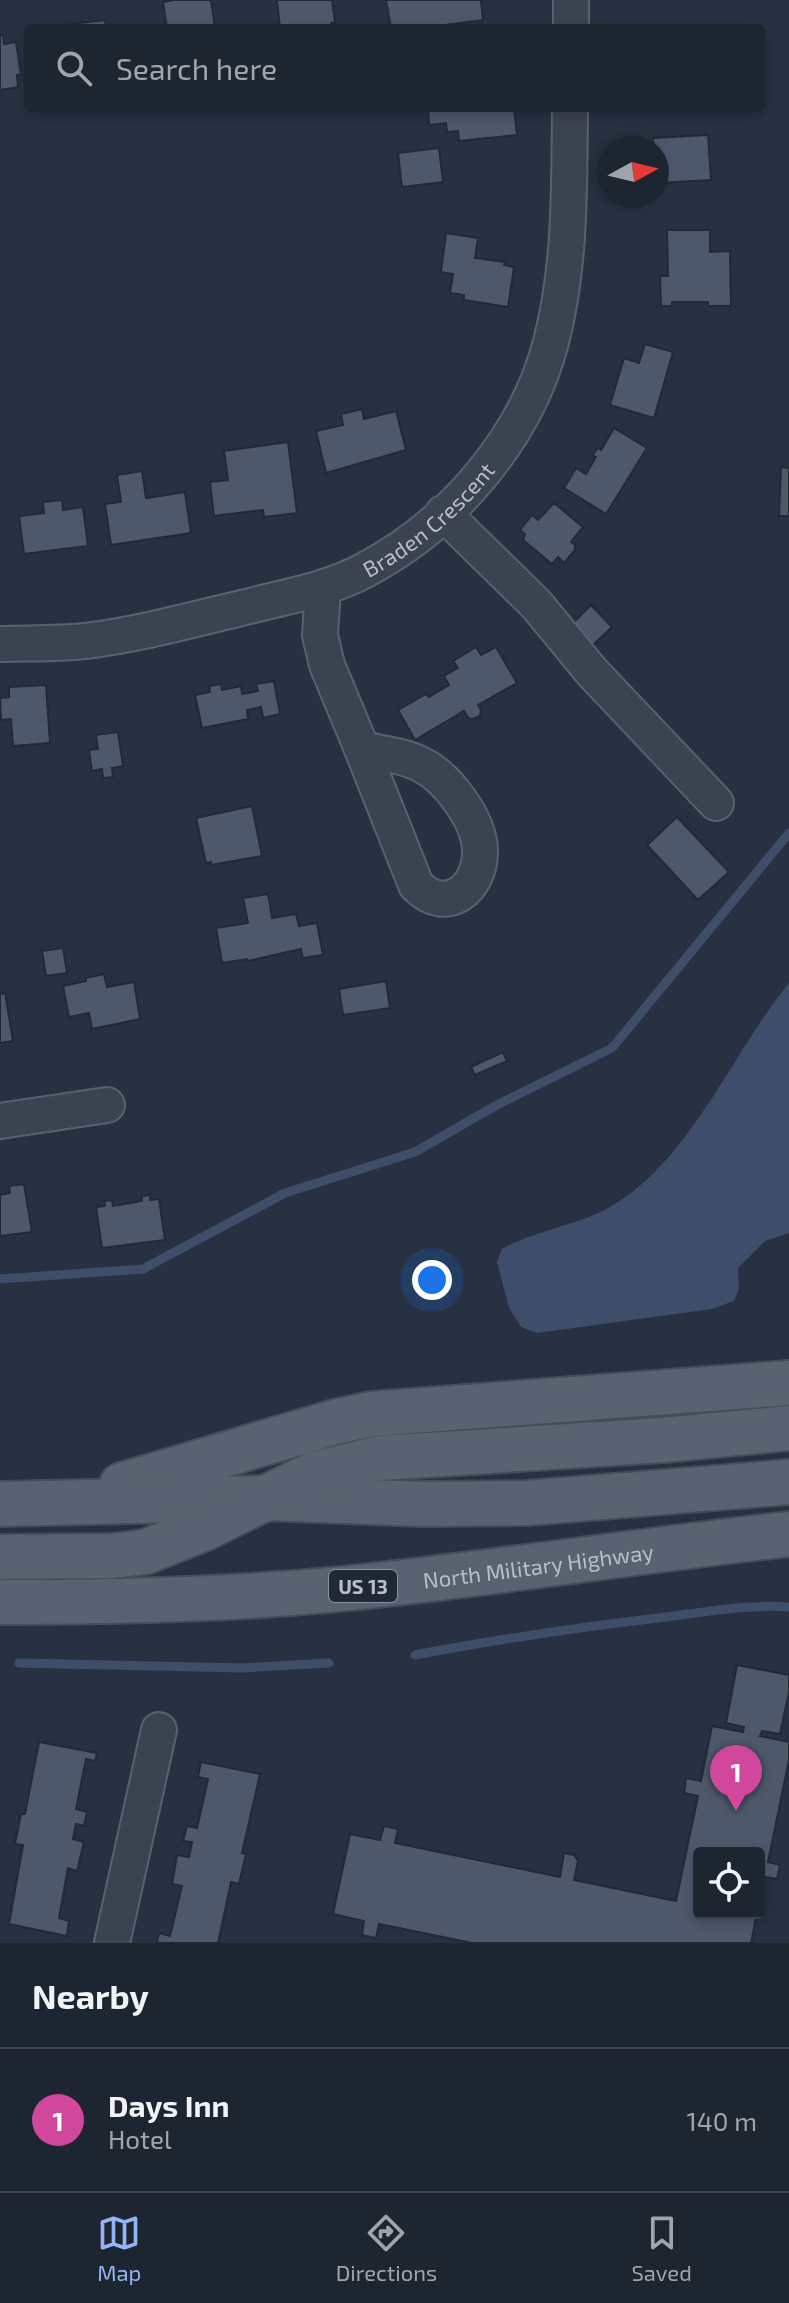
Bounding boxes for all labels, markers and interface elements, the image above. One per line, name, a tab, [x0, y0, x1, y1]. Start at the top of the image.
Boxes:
search box	[24, 24, 765, 112]
icon: search	[52, 46, 96, 90]
text: Search here	[116, 50, 277, 86]
north arrow	[597, 136, 669, 208]
street label: Braden Crescent	[358, 457, 499, 582]
your location	[412, 1260, 452, 1300]
street label: North Military Highway	[422, 1538, 655, 1593]
road number: US 13	[329, 1570, 397, 1602]
pin: 1	[710, 1745, 762, 1811]
map controls	[693, 1847, 765, 1919]
button: locate	[693, 1847, 765, 1919]
text: Nearby	[32, 1975, 149, 2016]
text: Days Inn	[108, 2087, 230, 2123]
text: 1	[52, 2105, 64, 2136]
text: 140 m	[686, 2105, 757, 2136]
text: Hotel	[108, 2123, 172, 2154]
tab: Map	[97, 2211, 141, 2285]
tab: Directions	[336, 2211, 437, 2285]
tab: Saved	[631, 2211, 692, 2285]

